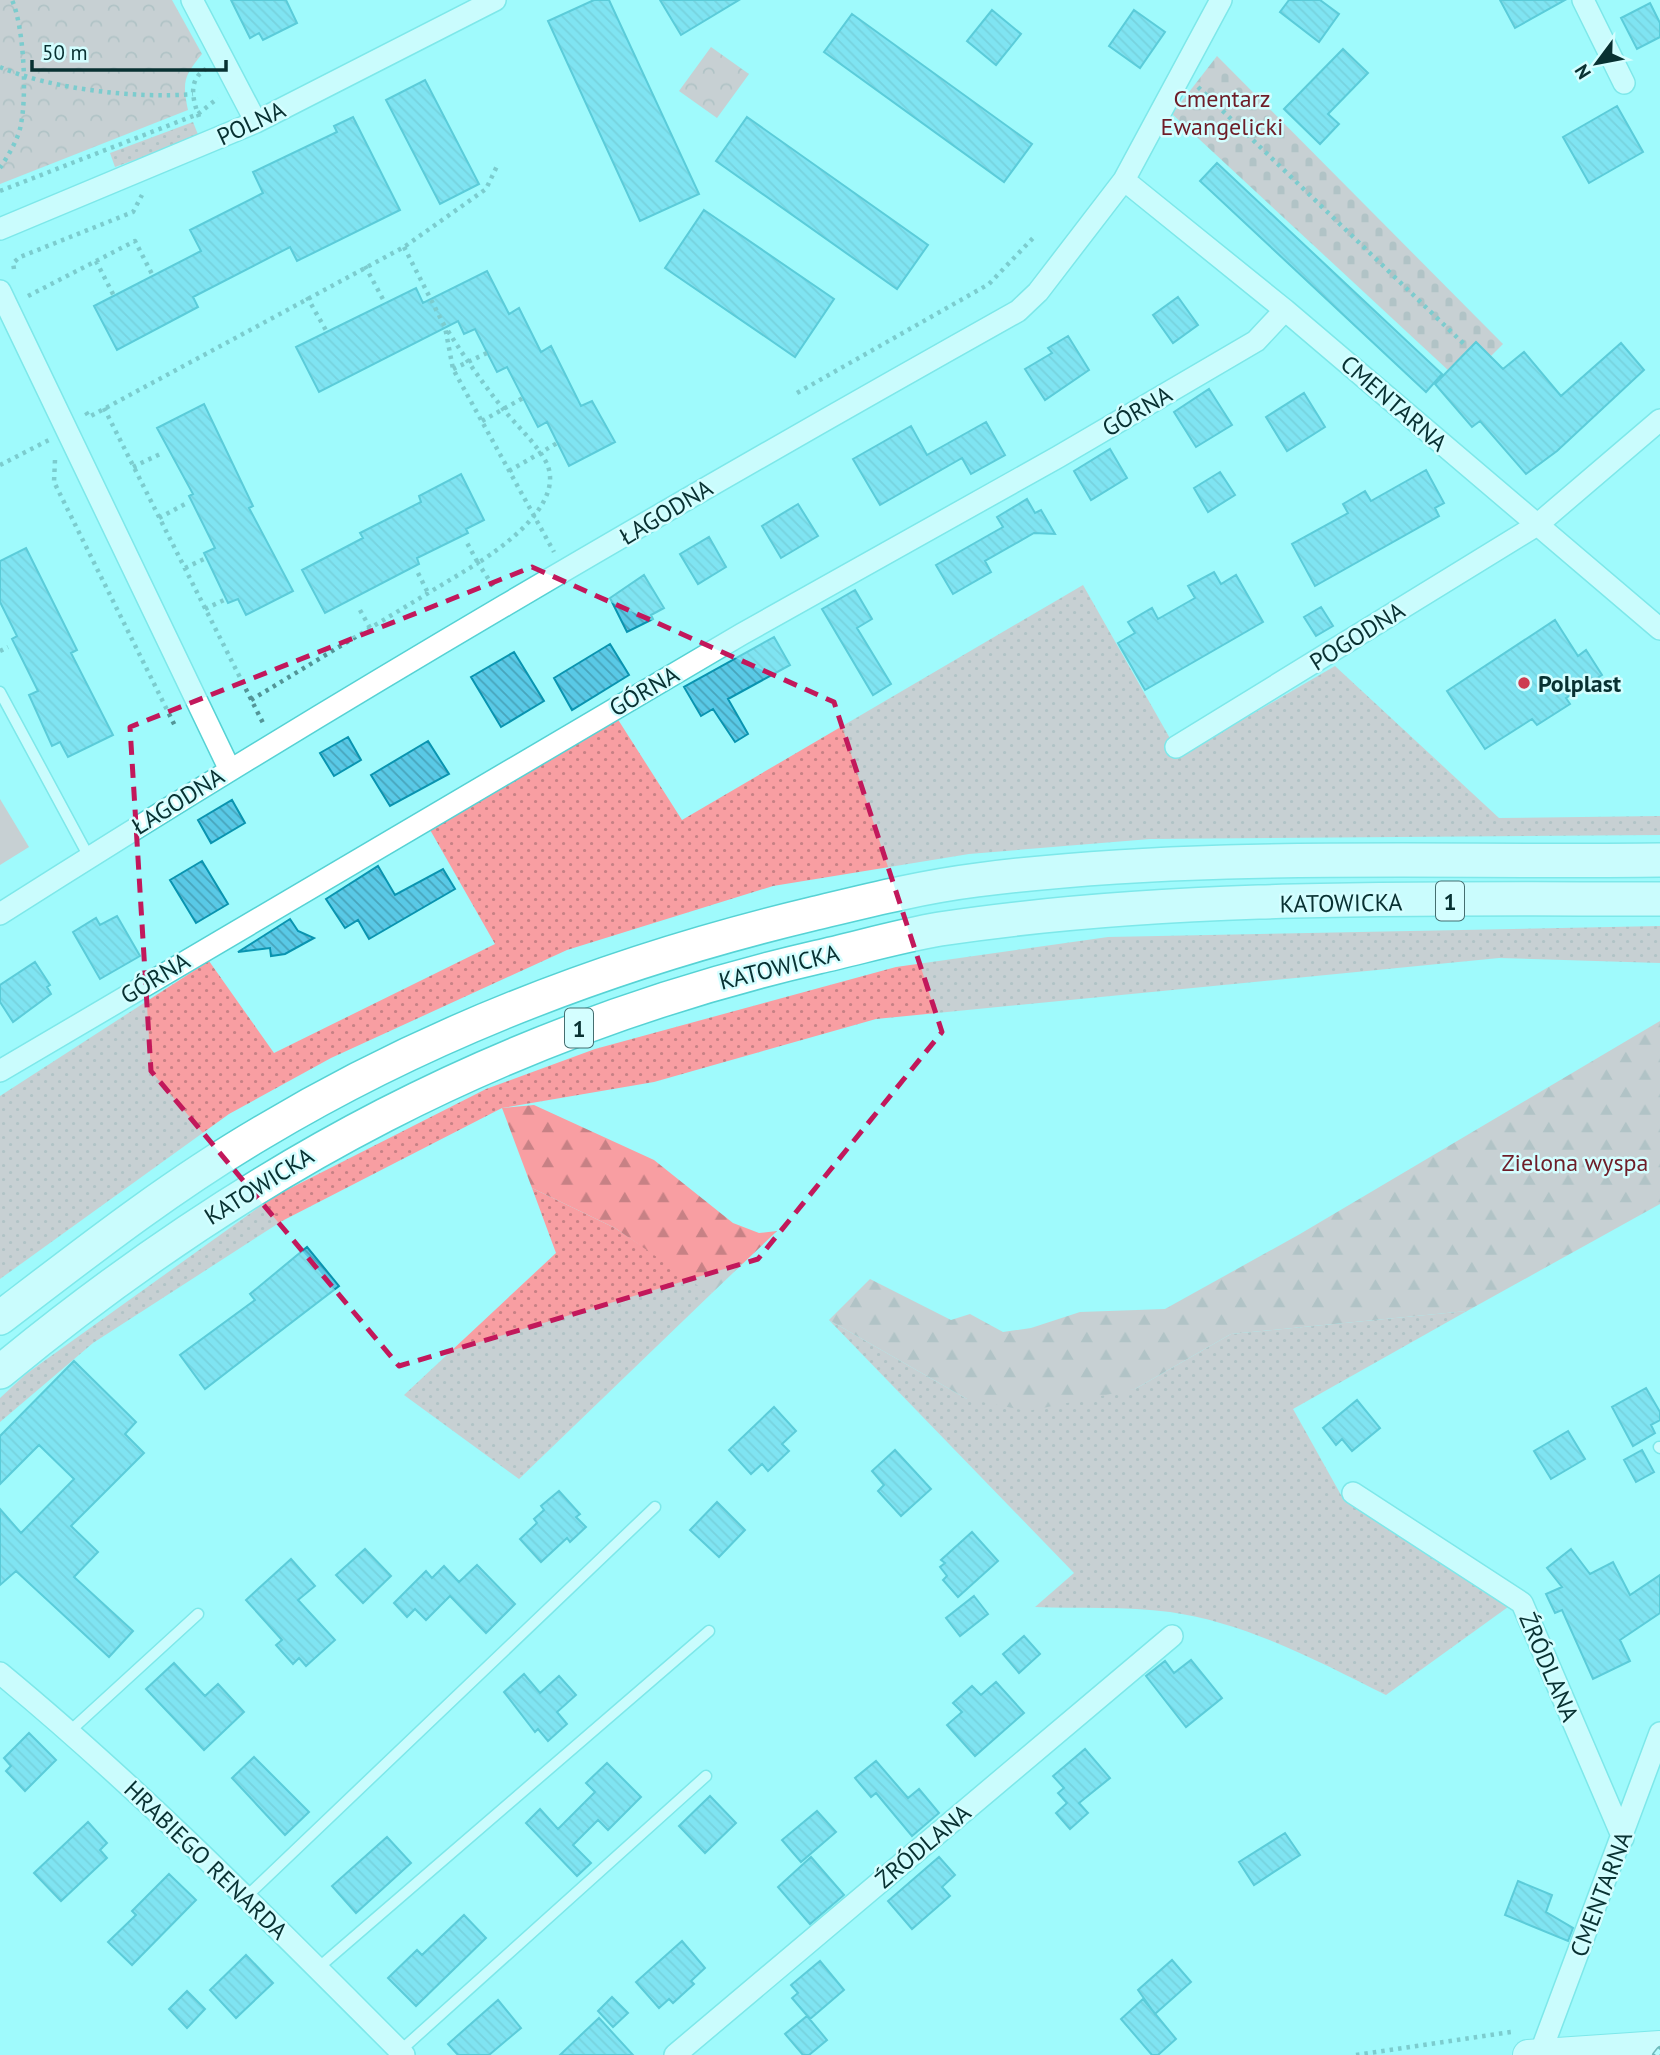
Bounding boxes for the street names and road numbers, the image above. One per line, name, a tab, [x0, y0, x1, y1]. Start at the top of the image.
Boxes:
street label: POLNA	[212, 94, 290, 152]
street label: CMENTARNA	[1334, 348, 1454, 458]
street label: GÓRNA	[1097, 379, 1177, 443]
street label: ŁAGODNA	[614, 472, 718, 552]
street label: POGODNA	[1304, 595, 1410, 677]
street label: GÓRNA	[604, 659, 684, 723]
street label: ŁAGODNA	[126, 761, 230, 841]
road number: 1	[1436, 882, 1464, 920]
street label: KATOWICKA	[1279, 886, 1403, 920]
street label: KATOWICKA	[716, 937, 842, 997]
street label: GÓRNA	[115, 945, 195, 1011]
road number: 1	[565, 1009, 593, 1048]
street label: KATOWICKA	[199, 1140, 319, 1232]
street label: ŹRÓDLANA	[1512, 1608, 1586, 1726]
street label: HRABIEGO RENARDA	[118, 1774, 294, 1946]
street label: ŹRÓDLANA	[869, 1797, 977, 1895]
street label: CMENTARNA	[1563, 1827, 1639, 1961]

